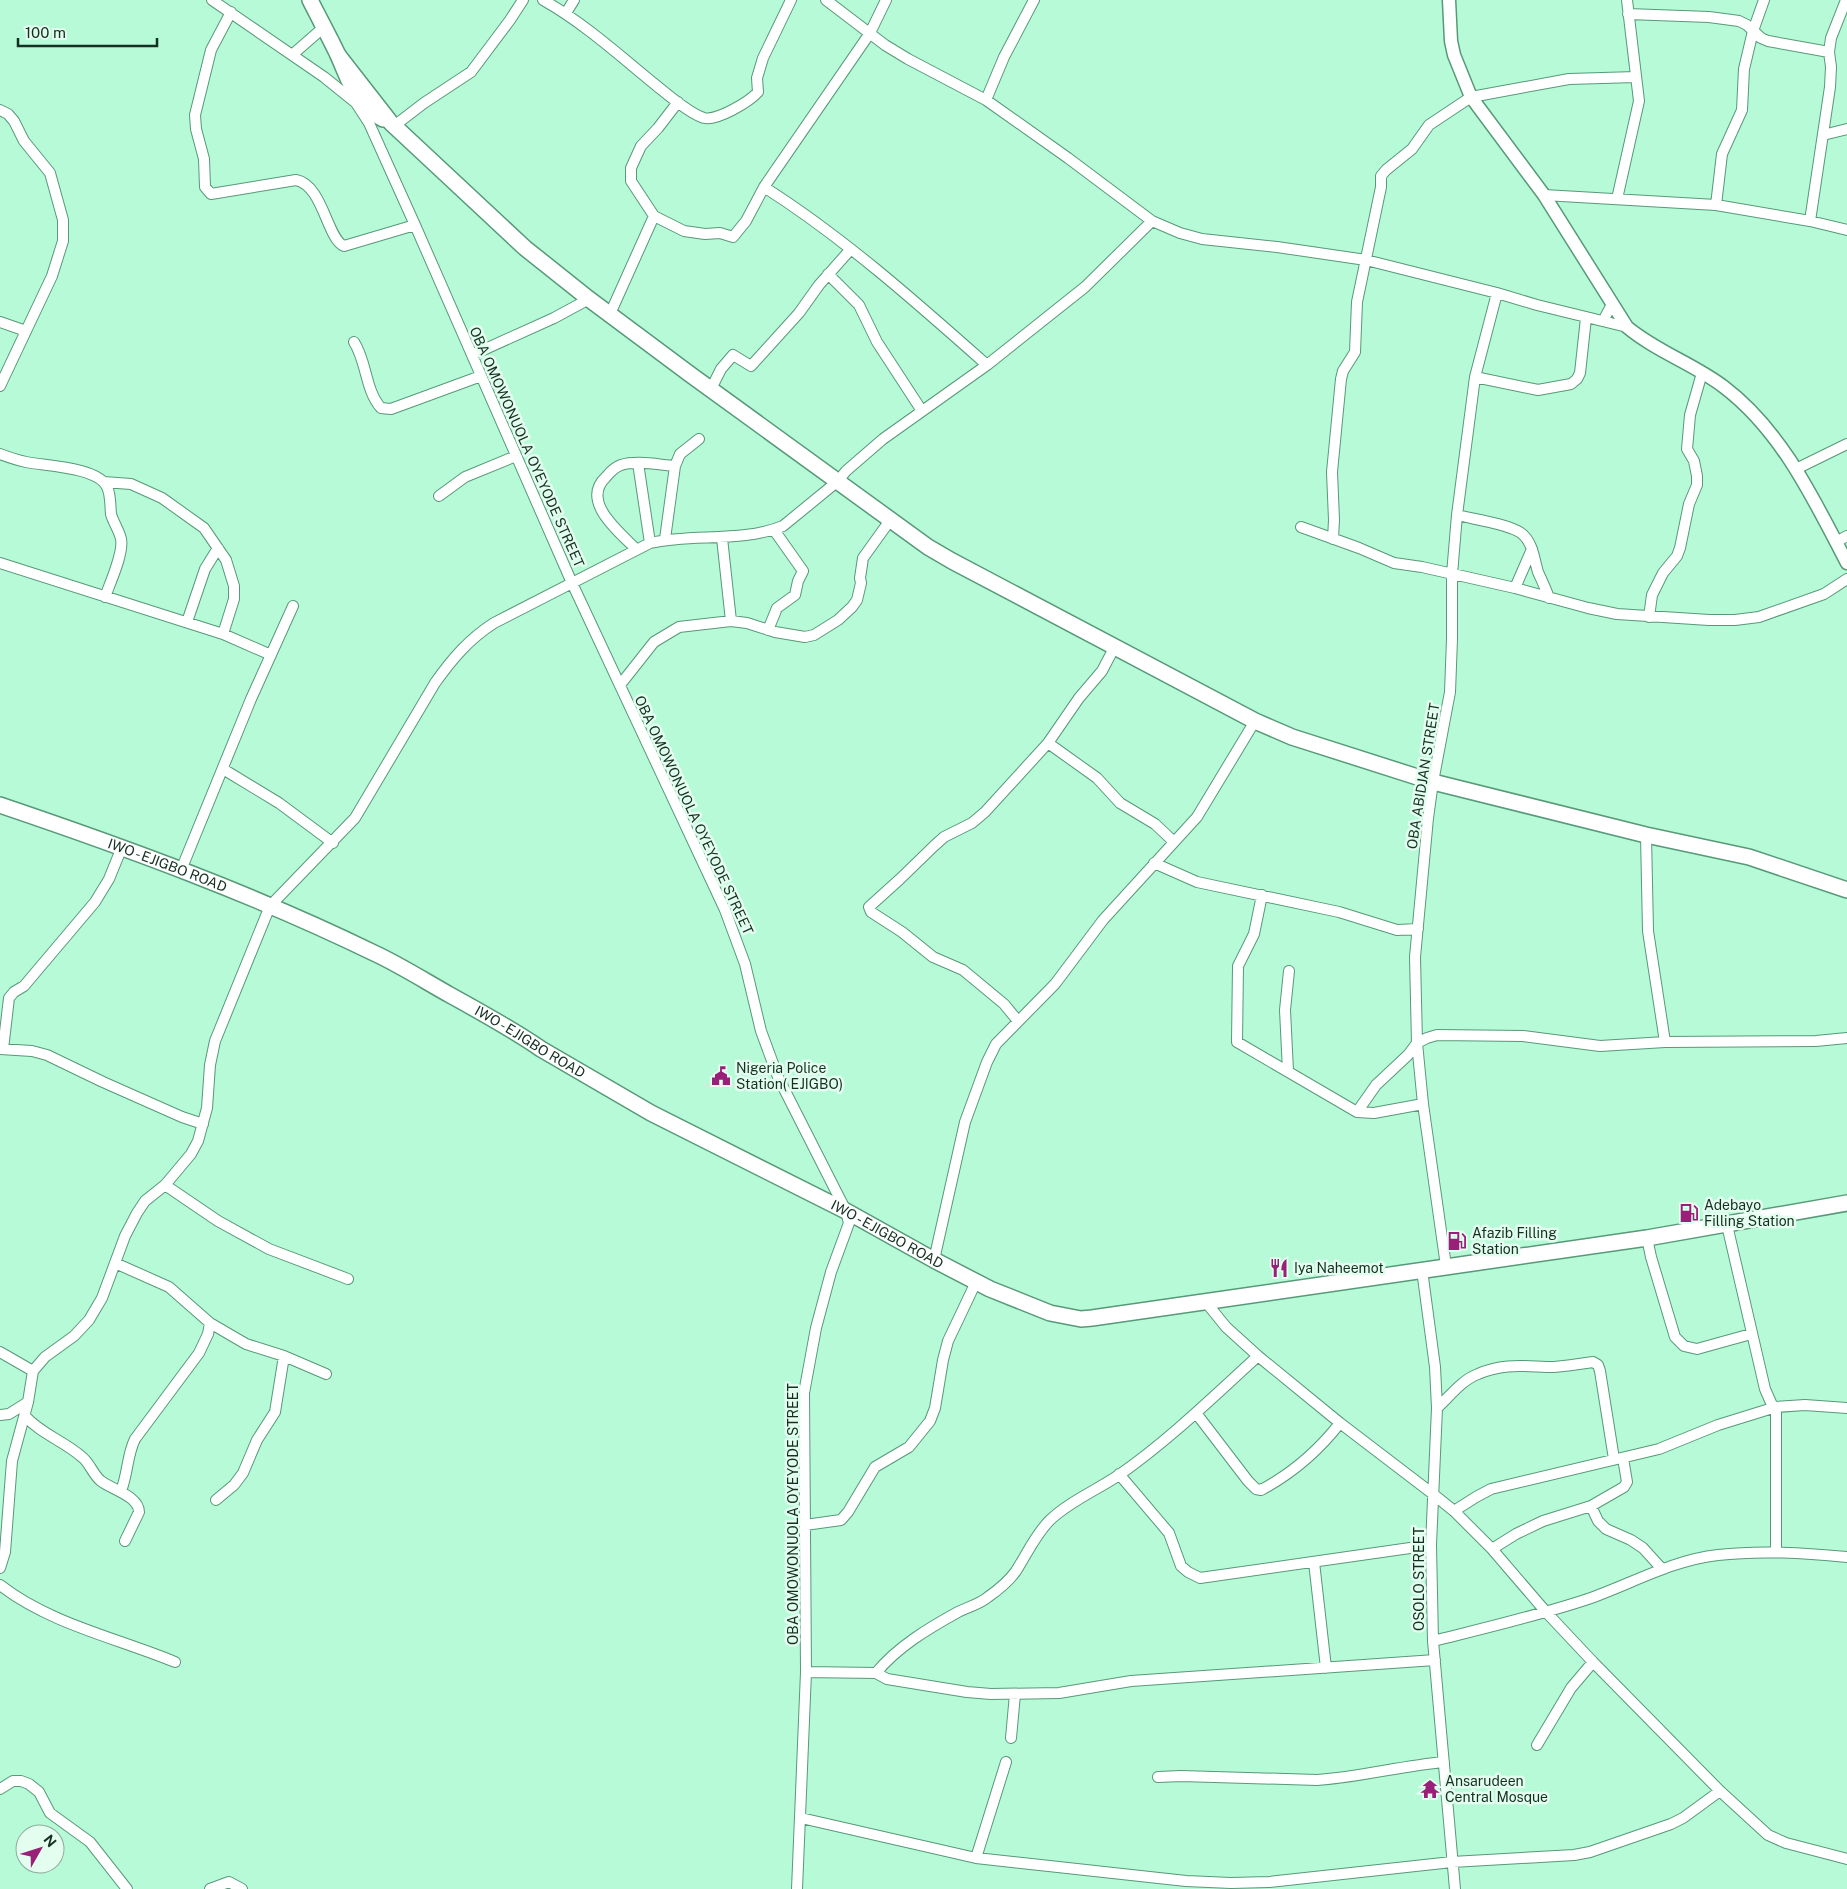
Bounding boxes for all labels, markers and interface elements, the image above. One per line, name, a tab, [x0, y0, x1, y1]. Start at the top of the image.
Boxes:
scale bar	[18, 15, 156, 47]
text: 100 m	[25, 24, 66, 41]
street label: OBA OMOWONUOLA OYEYODE STREET	[466, 324, 588, 570]
street label: OBA OMOWONUOLA OYEYODE STREET	[631, 693, 757, 937]
street label: OBA ABIDJAN STREET	[1404, 702, 1442, 850]
street label: IWO - EJIGBO ROAD	[106, 835, 229, 895]
street label: IWO - EJIGBO ROAD	[472, 1002, 588, 1081]
place label: Nigeria Police Station( EJIGBO)	[736, 1060, 843, 1092]
public building icon: Nigeria Police Station( EJIGBO)	[710, 1065, 732, 1087]
street label: IWO - EJIGBO ROAD	[828, 1197, 946, 1272]
place label: Adebayo Filling Station	[1704, 1197, 1795, 1229]
fuel station icon: Adebayo Filling Station	[1678, 1202, 1700, 1224]
place label: Afazib Filling Station	[1472, 1225, 1557, 1257]
fuel station icon: Afazib Filling Station	[1446, 1230, 1468, 1252]
restaurant icon: Iya Naheemot	[1268, 1257, 1290, 1279]
place label: Iya Naheemot	[1294, 1260, 1384, 1276]
street label: OBA OMOWONUOLA OYEYODE STREET	[785, 1383, 801, 1645]
street label: OSOLO STREET	[1411, 1527, 1427, 1631]
place label: Ansarudeen Central Mosque	[1445, 1773, 1548, 1805]
temple icon: Ansarudeen Central Mosque	[1419, 1778, 1441, 1800]
north arrow	[15, 1824, 65, 1874]
text: N	[40, 1832, 60, 1850]

